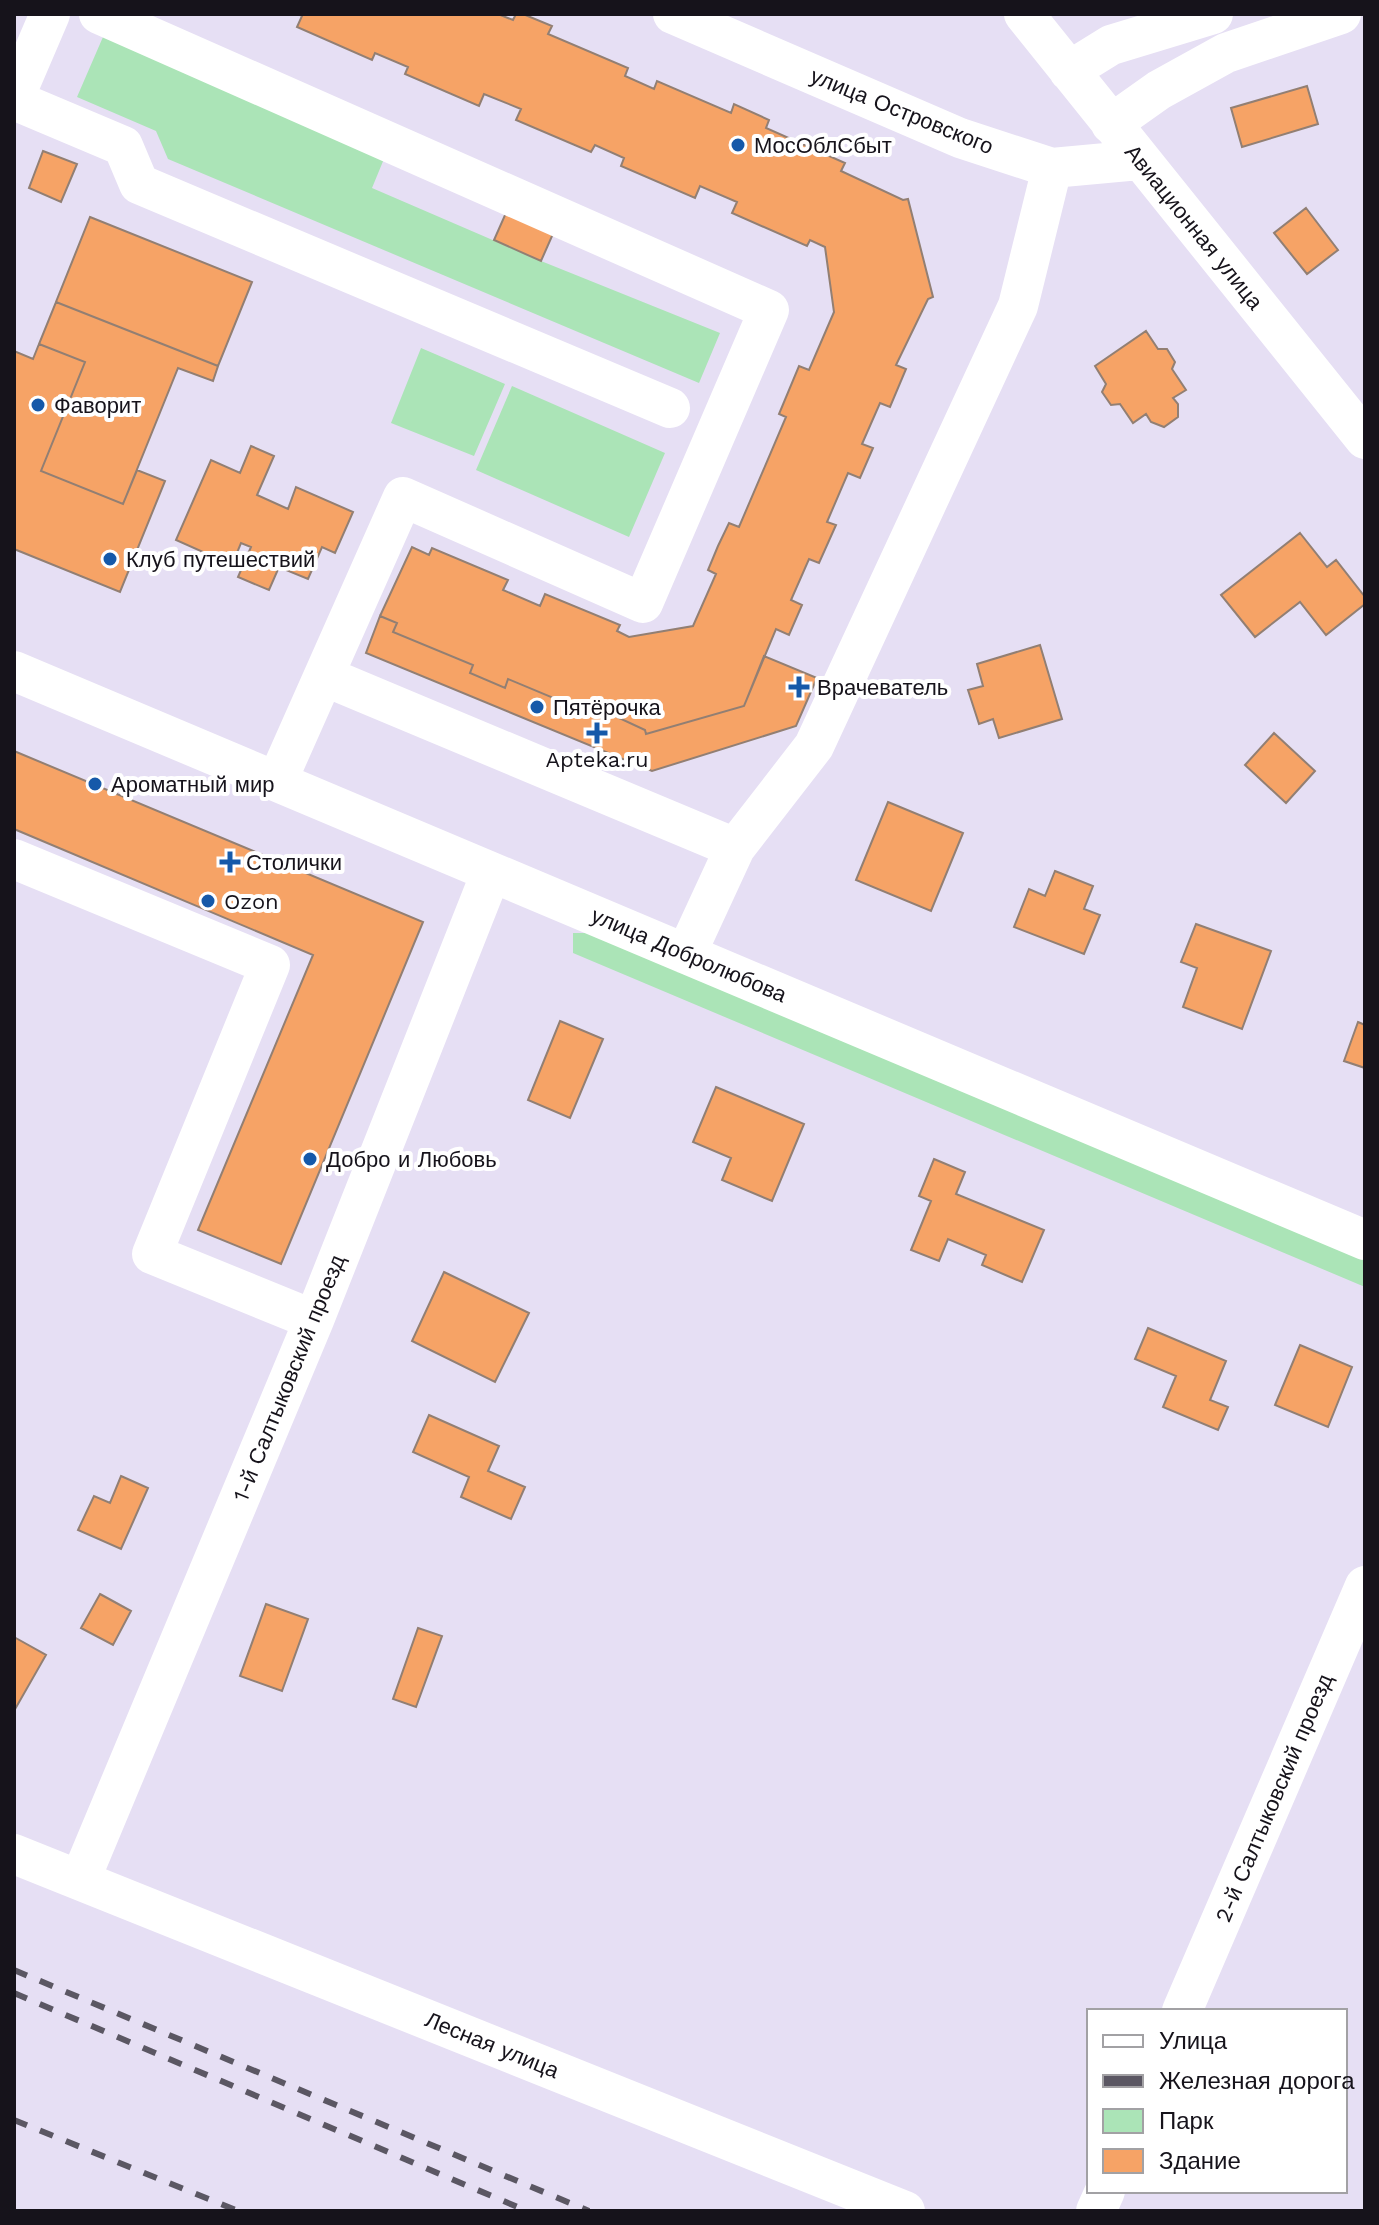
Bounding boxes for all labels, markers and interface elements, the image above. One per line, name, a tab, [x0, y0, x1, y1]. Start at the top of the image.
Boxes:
street label: улица Островского	[807, 63, 997, 159]
place label: МосОблСбыт	[754, 133, 892, 158]
marker: МосОблСбыт	[729, 136, 747, 154]
street label: Авиационная улица	[1120, 140, 1269, 315]
place label: Фаворит	[54, 393, 141, 418]
marker: Фаворит	[29, 396, 47, 414]
place label: Клуб путешествий	[126, 547, 315, 572]
marker: Клуб путешествий	[101, 550, 119, 568]
place label: Врачеватель	[817, 675, 948, 700]
marker: Врачеватель	[788, 676, 810, 698]
place label: Пятёрочка	[553, 695, 662, 720]
marker: Пятёрочка	[528, 698, 546, 716]
marker: Apteka.ru	[588, 724, 606, 742]
place label: Apteka.ru	[545, 747, 649, 772]
place label: Ароматный мир	[111, 772, 275, 797]
marker: Ароматный мир	[86, 775, 104, 793]
place label: Столички	[246, 850, 342, 875]
marker: Столички	[221, 853, 239, 871]
place label: Ozon	[224, 889, 279, 914]
marker: Ozon	[199, 892, 217, 910]
street label: улица Добролюбова	[588, 903, 791, 1008]
place label: Добро и Любовь	[326, 1147, 497, 1172]
marker: Добро и Любовь	[301, 1150, 319, 1168]
street label: 1-й Салтыковский проезд	[228, 1251, 350, 1505]
street label: 2-й Салтыковский проезд	[1210, 1670, 1338, 1926]
street label: Лесная улица	[422, 2007, 563, 2083]
legend	[1087, 2009, 1347, 2193]
text: Улица	[1159, 2027, 1228, 2055]
text: Железная дорога	[1159, 2067, 1355, 2095]
text: Парк	[1159, 2107, 1214, 2135]
text: Здание	[1159, 2147, 1241, 2175]

